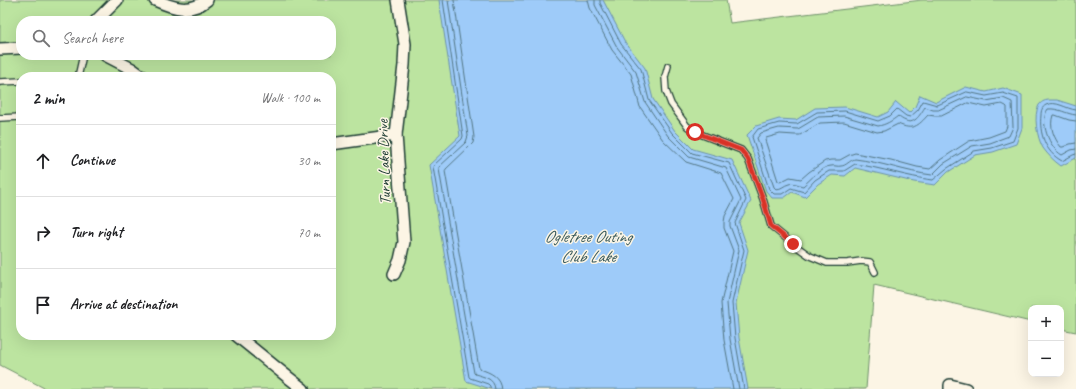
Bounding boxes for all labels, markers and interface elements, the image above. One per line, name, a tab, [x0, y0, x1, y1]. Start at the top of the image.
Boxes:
search box	[16, 16, 336, 60]
icon: search	[30, 27, 52, 49]
text: Search here	[62, 29, 123, 48]
text: 2 min	[32, 88, 65, 109]
text: Walk · 100 m	[261, 90, 320, 106]
street label: Turn Lake Drive	[372, 117, 395, 205]
route start	[686, 123, 704, 141]
icon: ahead	[32, 150, 54, 172]
text: Continue	[70, 151, 115, 170]
text: 30 m	[298, 153, 320, 169]
icon: right	[32, 222, 54, 244]
text: Turn right	[70, 223, 123, 242]
text: 70 m	[298, 225, 320, 241]
water label: Ogletree Outing Club Lake	[544, 226, 634, 267]
route end	[784, 235, 802, 253]
icon: arrive	[32, 294, 54, 316]
text: Arrive at destination	[70, 295, 177, 314]
map controls	[1028, 305, 1064, 377]
button: +	[1028, 305, 1064, 341]
button: −	[1028, 341, 1064, 377]

